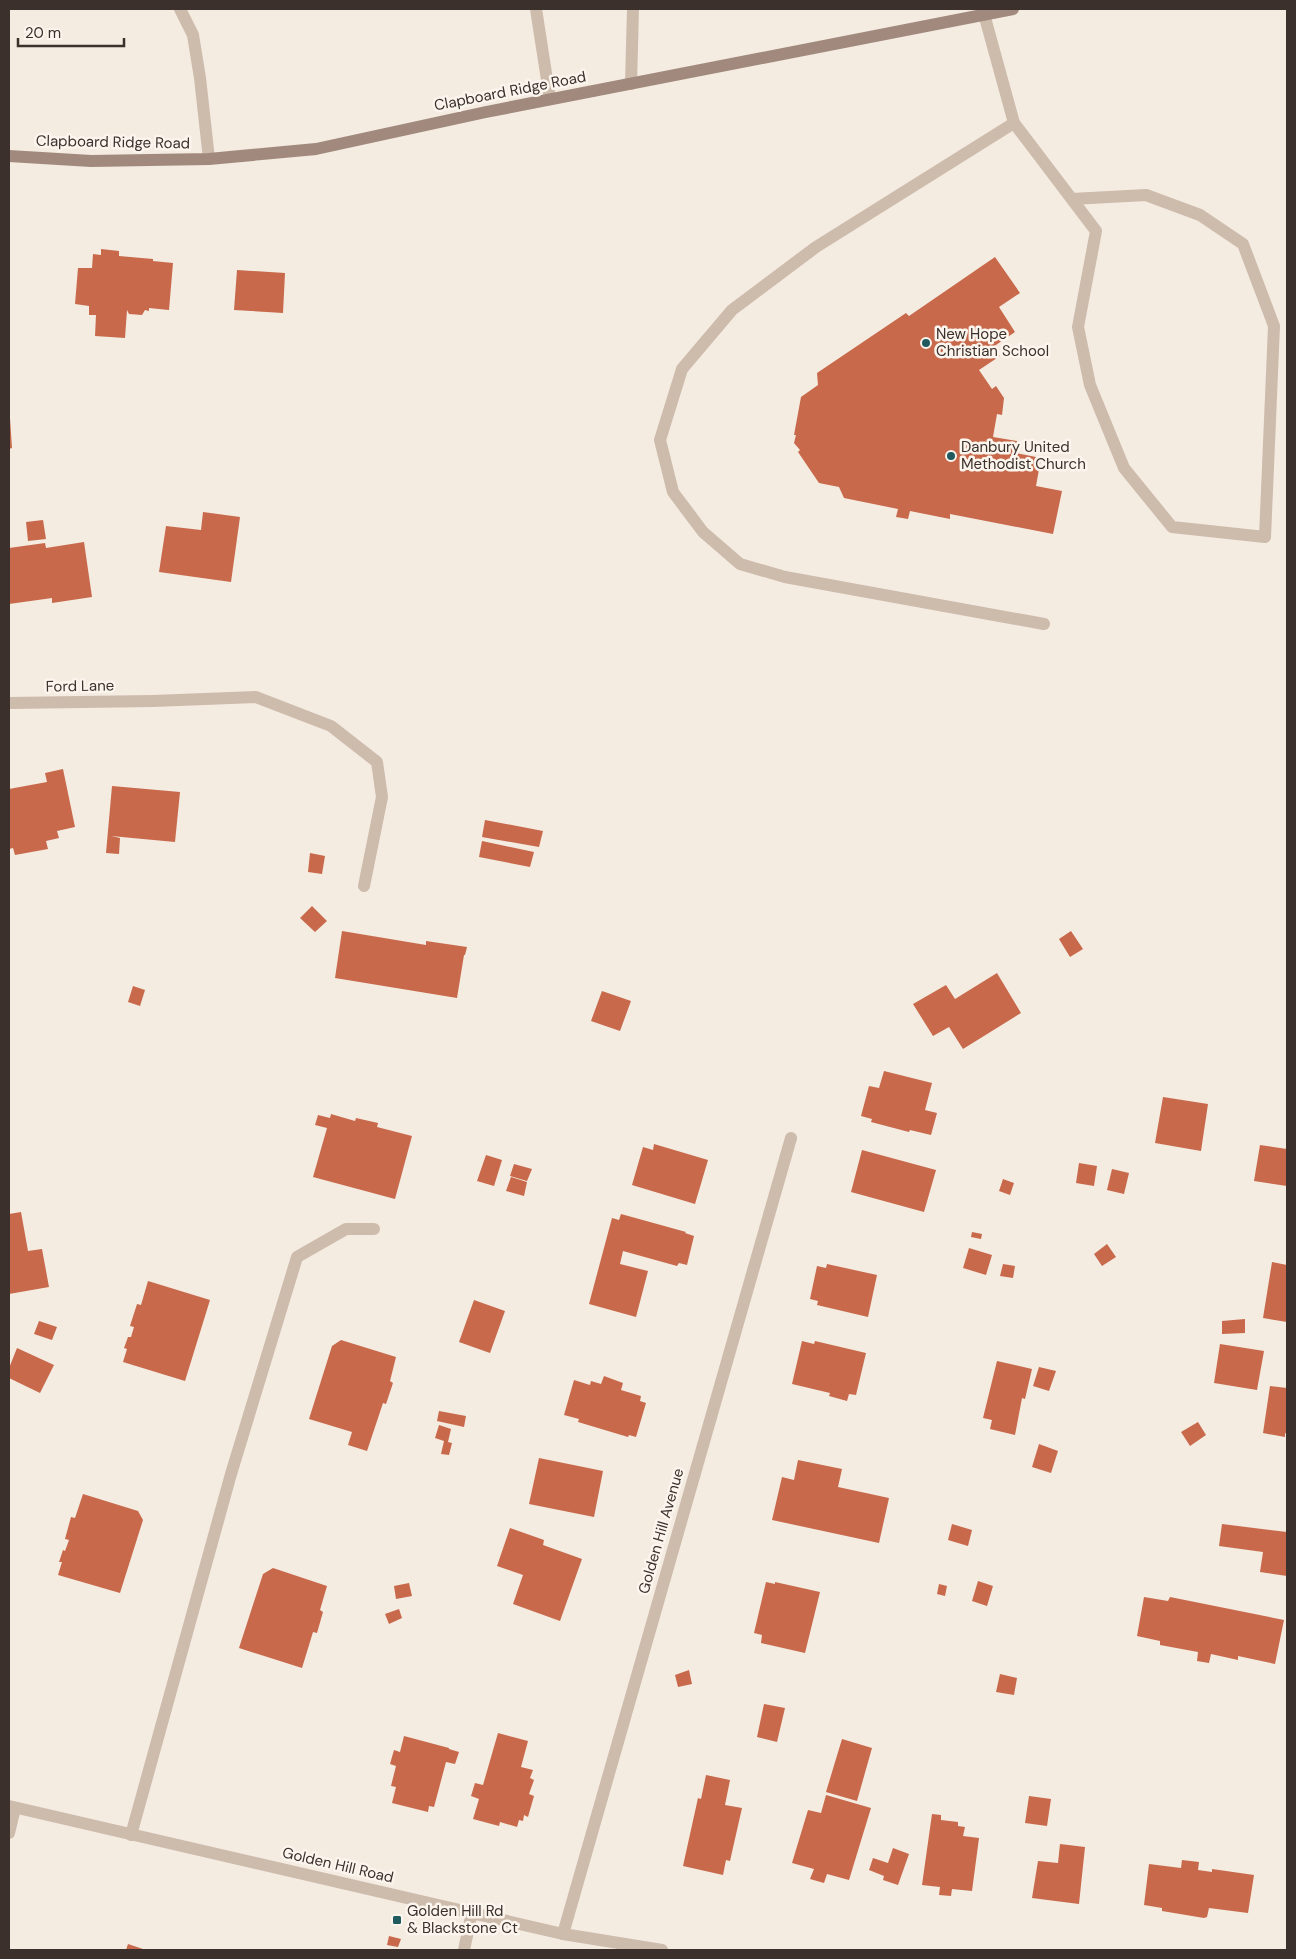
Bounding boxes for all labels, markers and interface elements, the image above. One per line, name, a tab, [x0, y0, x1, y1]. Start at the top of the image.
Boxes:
scale bar	[18, 15, 124, 47]
text: 20 m	[25, 23, 61, 43]
street label: Clapboard Ridge Road	[432, 66, 588, 116]
street label: Clapboard Ridge Road	[36, 131, 190, 153]
place label: New Hope Christian School	[936, 324, 1049, 361]
marker: New Hope Christian School	[920, 337, 932, 349]
place label: Danbury United Methodist Church	[961, 437, 1086, 474]
marker: Danbury United Methodist Church	[945, 450, 957, 462]
street label: Ford Lane	[46, 675, 114, 697]
street label: Golden Hill Avenue	[634, 1466, 688, 1596]
street label: Golden Hill Road	[280, 1842, 396, 1888]
place label: Golden Hill Rd & Blackstone Ct	[407, 1901, 518, 1938]
marker: Golden Hill Rd & Blackstone Ct	[391, 1914, 403, 1926]

